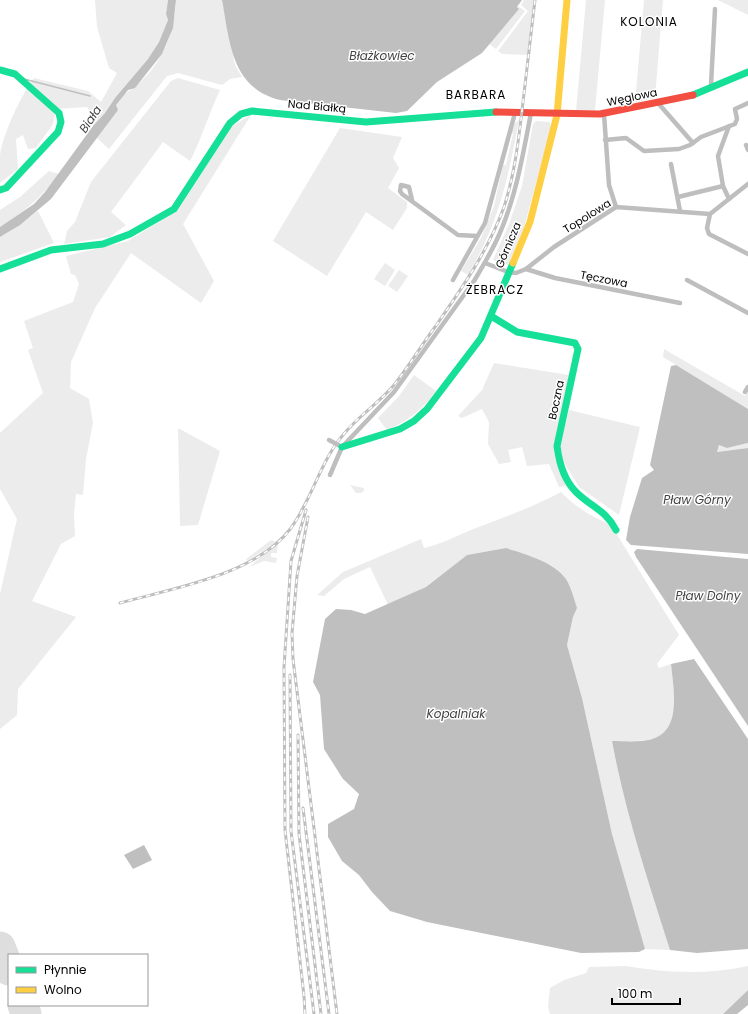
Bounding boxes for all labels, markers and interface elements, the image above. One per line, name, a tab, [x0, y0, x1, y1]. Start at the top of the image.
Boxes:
district label: KOLONIA	[620, 13, 678, 30]
water label: Błażkowiec	[349, 47, 415, 64]
street label: Węglowa	[605, 84, 659, 110]
district label: BARBARA	[446, 86, 506, 103]
street label: Nad Białką	[287, 95, 347, 117]
water label: Biała	[75, 102, 105, 136]
street label: Topolowa	[560, 195, 614, 237]
street label: Górnicza	[491, 220, 525, 270]
street label: Tęczowa	[579, 267, 629, 291]
district label: ŻEBRACZ	[466, 281, 524, 298]
street label: Boczna	[544, 379, 568, 421]
water label: Pław Górny	[663, 491, 732, 508]
water label: Pław Dolny	[675, 587, 742, 604]
water label: Kopalniak	[427, 705, 486, 722]
legend	[8, 954, 148, 1006]
text: Płynnie	[44, 961, 86, 978]
scale bar	[612, 980, 680, 1006]
text: Wolno	[44, 981, 82, 998]
text: 100 m	[618, 985, 652, 1002]

